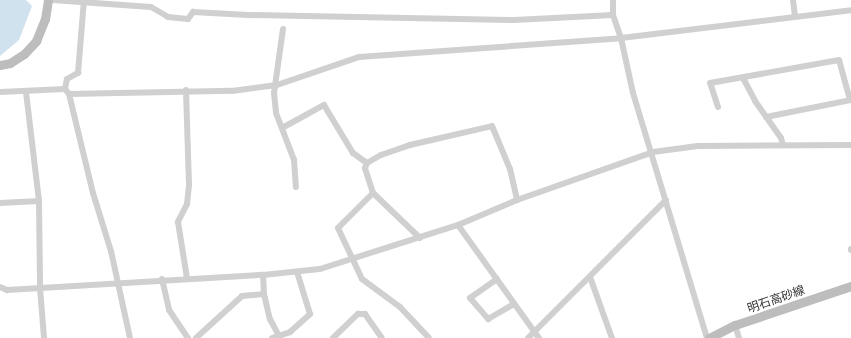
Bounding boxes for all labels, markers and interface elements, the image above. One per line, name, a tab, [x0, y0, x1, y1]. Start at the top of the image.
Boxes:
street label: 明石高砂線	[745, 282, 807, 316]

